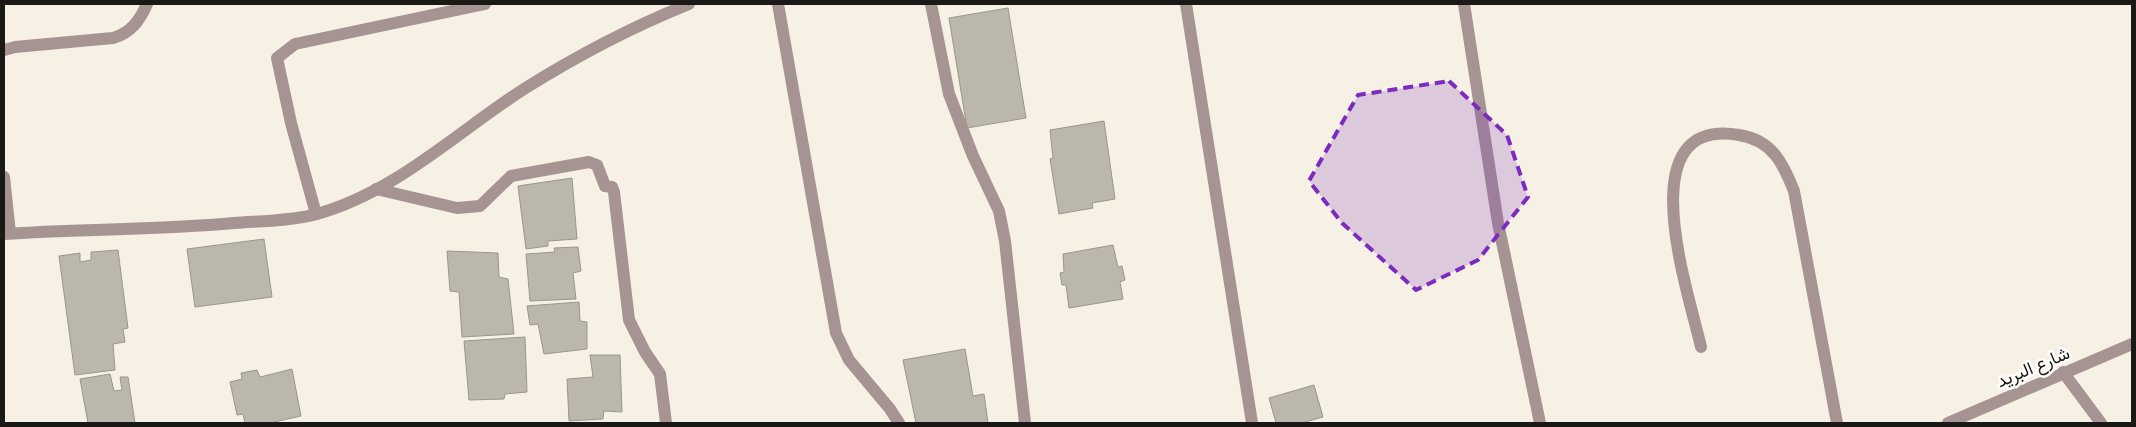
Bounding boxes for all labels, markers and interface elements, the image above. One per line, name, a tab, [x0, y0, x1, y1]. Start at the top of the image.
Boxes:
street label: شارع البريد	[1993, 341, 2073, 393]

